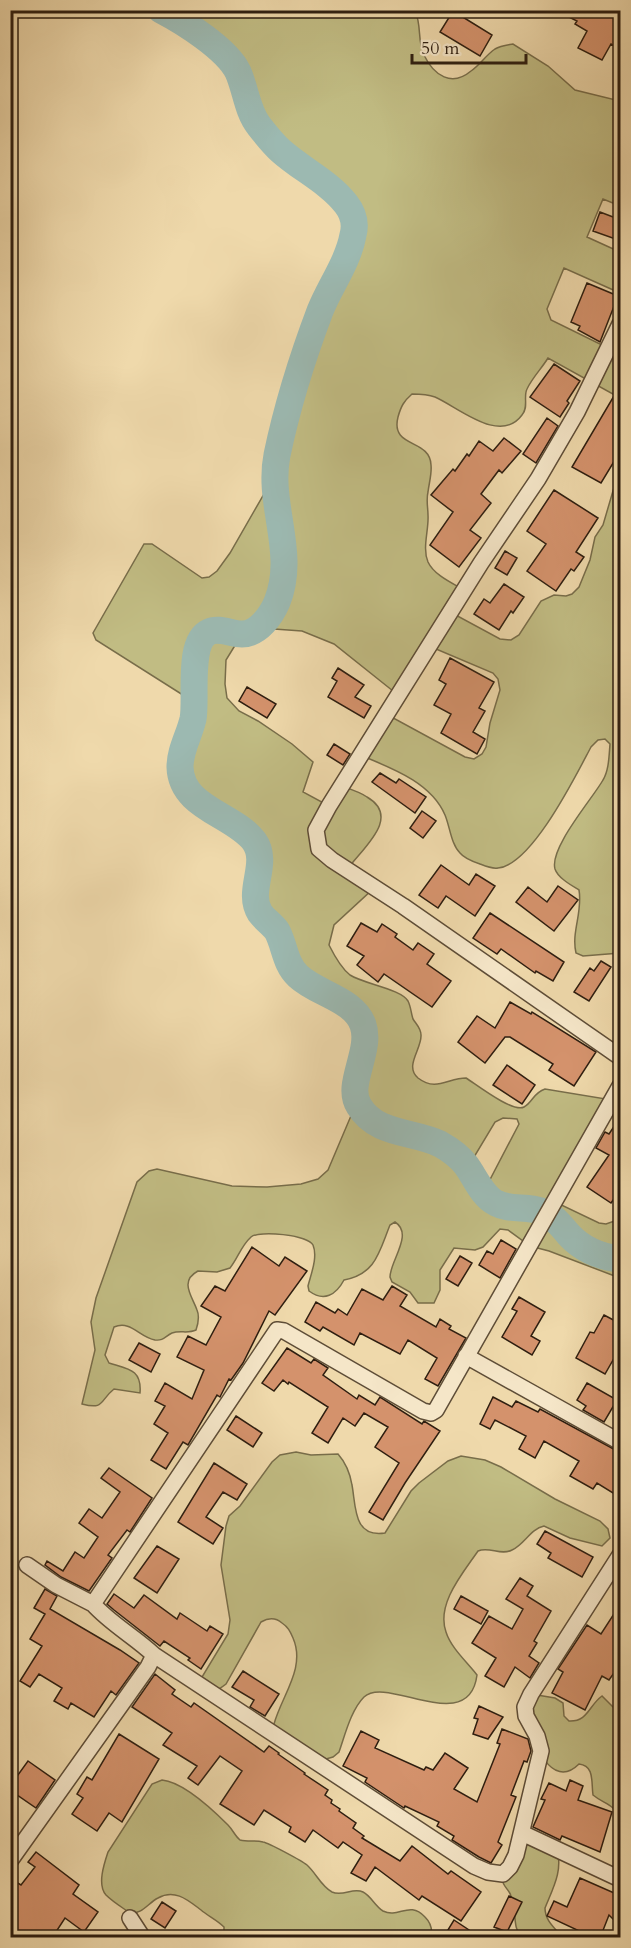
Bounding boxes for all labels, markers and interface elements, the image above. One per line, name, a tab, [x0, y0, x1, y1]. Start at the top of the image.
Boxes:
scale bar	[412, 27, 526, 65]
text: 50 m	[421, 36, 460, 61]

